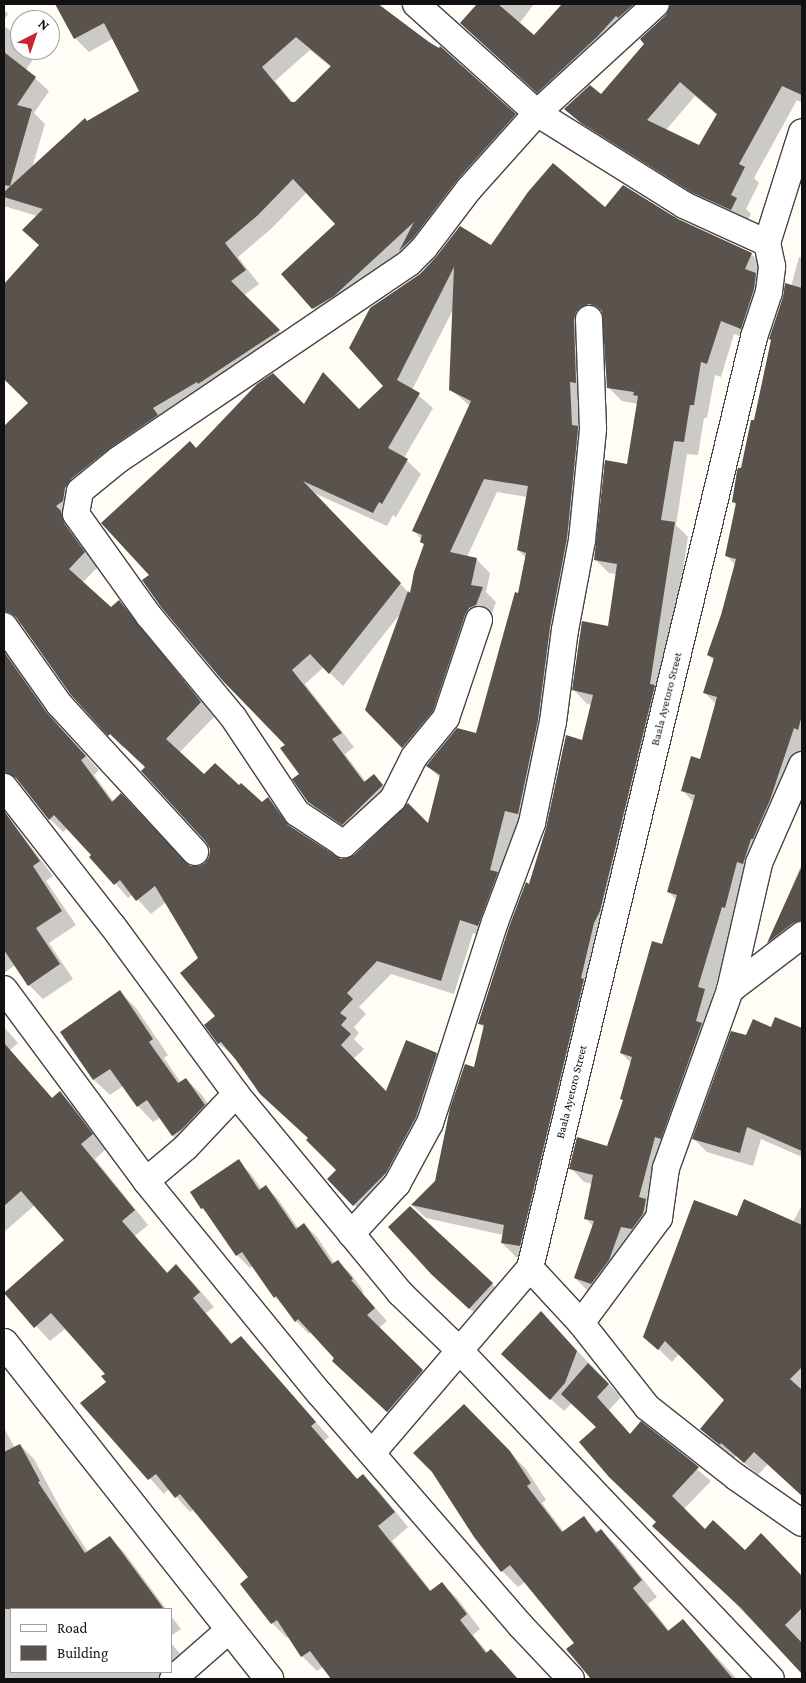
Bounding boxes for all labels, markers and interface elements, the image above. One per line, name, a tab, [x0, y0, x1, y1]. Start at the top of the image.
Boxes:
north arrow	[10, 10, 60, 60]
text: N	[35, 15, 53, 34]
street label: Baala Ayetoro Street	[648, 651, 686, 747]
street label: Baala Ayetoro Street	[553, 1044, 591, 1140]
legend	[10, 1608, 172, 1673]
text: Road	[57, 1620, 87, 1636]
text: Building	[57, 1645, 108, 1661]

